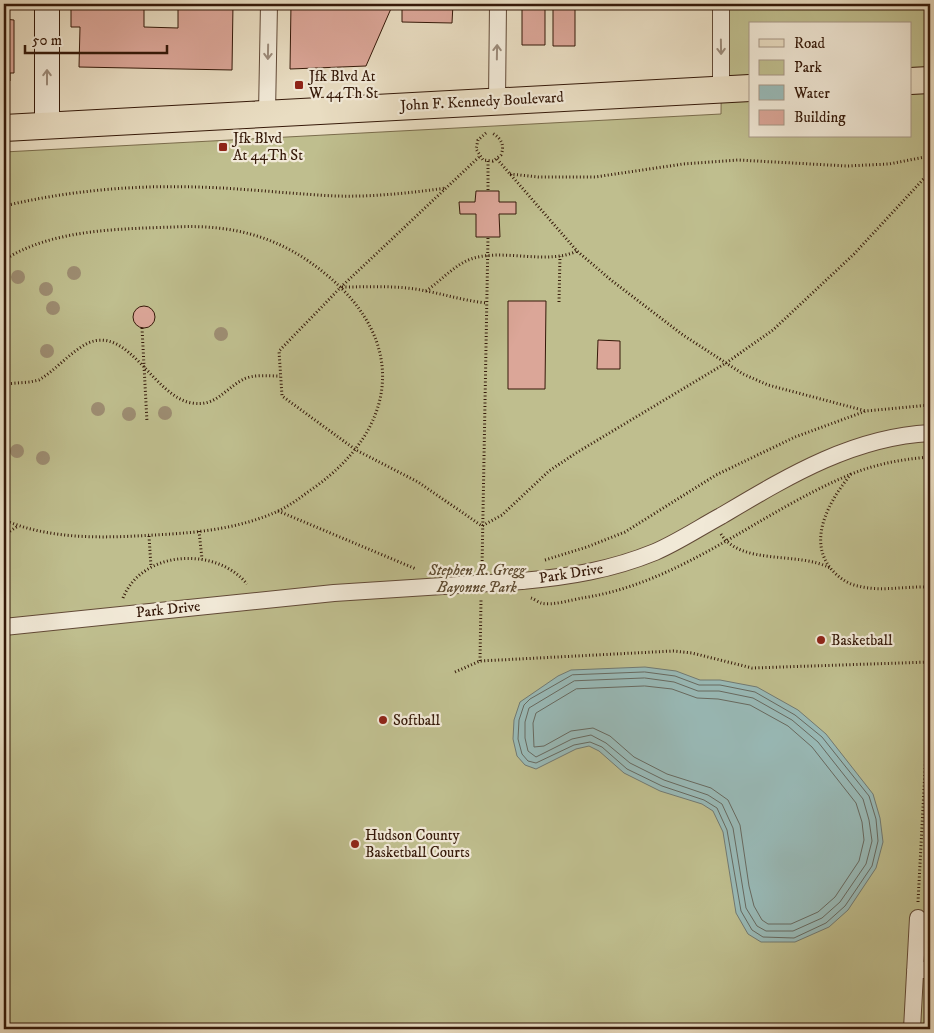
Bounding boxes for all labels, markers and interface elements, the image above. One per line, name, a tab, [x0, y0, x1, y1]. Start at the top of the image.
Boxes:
scale bar	[25, 22, 168, 54]
legend	[749, 22, 912, 138]
text: 50 m	[32, 31, 62, 50]
text: Road	[794, 34, 826, 53]
one-way arrow	[717, 38, 726, 54]
one-way arrow	[263, 44, 273, 60]
one-way arrow	[492, 44, 502, 60]
text: Park	[794, 58, 823, 77]
place label: Jfk Blvd At W 44Th St	[307, 67, 379, 103]
one-way arrow	[42, 69, 52, 86]
marker: Jfk Blvd At W 44Th St	[293, 79, 305, 91]
text: Water	[793, 84, 830, 103]
street label: John F. Kennedy Boulevard	[398, 88, 565, 115]
text: Building	[794, 108, 846, 127]
place label: Jfk Blvd At 44Th St	[231, 129, 303, 165]
marker: Jfk Blvd At 44Th St	[217, 141, 229, 153]
street label: Park Drive	[538, 559, 604, 588]
park label: Stephen R. Gregg Bayonne Park	[428, 561, 527, 597]
street label: Park Drive	[135, 597, 201, 622]
place label: Basketball	[831, 631, 893, 650]
marker: Basketball	[815, 634, 827, 646]
place label: Softball	[393, 711, 441, 730]
marker: Softball	[377, 714, 389, 726]
place label: Hudson County Basketball Courts	[365, 826, 470, 862]
marker: Hudson County Basketball Courts	[349, 838, 361, 850]

